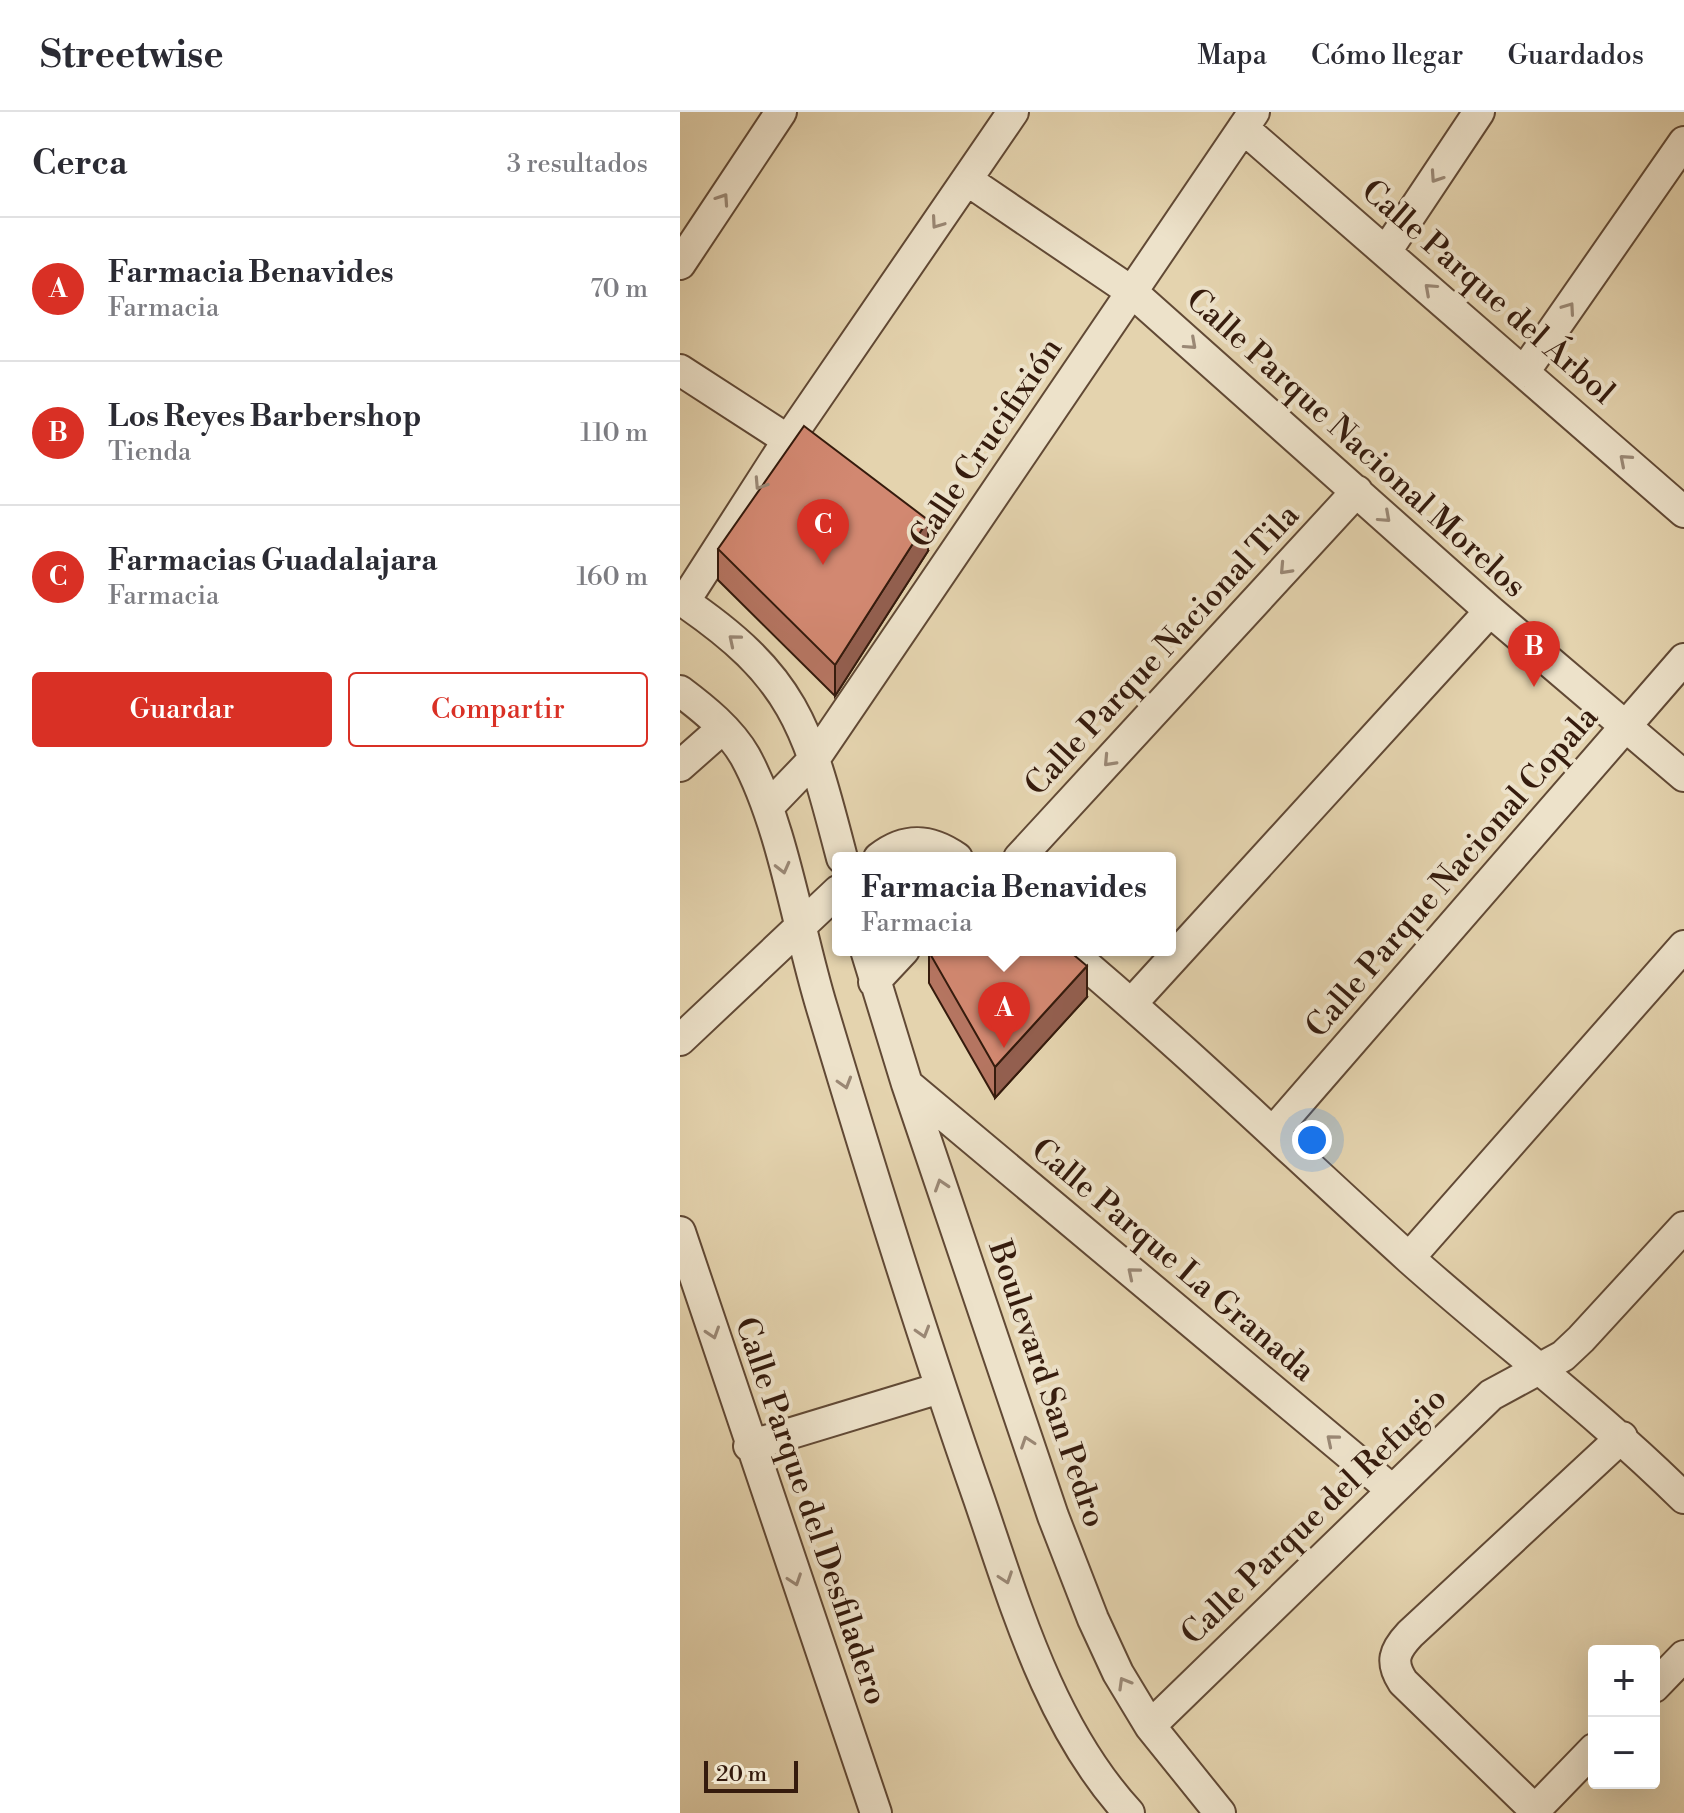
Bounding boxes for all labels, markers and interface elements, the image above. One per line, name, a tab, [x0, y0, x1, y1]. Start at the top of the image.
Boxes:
text: Streetwise	[40, 32, 224, 79]
text: Mapa	[1198, 38, 1267, 73]
text: Cómo llegar	[1311, 38, 1463, 73]
text: Guardados	[1507, 38, 1644, 73]
text: Cerca	[32, 143, 127, 185]
text: 3 resultados	[507, 148, 648, 180]
one-way arrow	[1430, 168, 1445, 183]
street label: Calle Parque del Árbol	[1353, 170, 1624, 413]
one-way arrow	[713, 193, 728, 208]
one-way arrow	[932, 214, 947, 228]
text: Farmacia Benavides	[108, 254, 394, 292]
text: A	[49, 273, 67, 305]
text: 70 m	[590, 273, 648, 305]
street label: Calle Parque Nacional Morelos	[1178, 280, 1534, 606]
one-way arrow	[1425, 284, 1440, 298]
text: Farmacia	[108, 292, 219, 324]
one-way arrow	[1559, 303, 1574, 317]
street label: Calle Crucifixión	[901, 330, 1071, 556]
one-way arrow	[1181, 334, 1196, 349]
text: Los Reyes Barbershop	[108, 398, 422, 436]
text: B	[48, 417, 68, 449]
text: 110 m	[580, 417, 648, 449]
text: Tienda	[108, 436, 191, 468]
one-way arrow	[1620, 456, 1635, 470]
one-way arrow	[754, 475, 769, 490]
street label: Calle Parque Nacional Tila	[1016, 495, 1308, 804]
pin: C	[797, 499, 849, 565]
one-way arrow	[1376, 507, 1391, 521]
text: Farmacias Guadalajara	[108, 542, 438, 580]
one-way arrow	[1281, 560, 1295, 575]
text: C	[49, 561, 67, 593]
text: 160 m	[577, 561, 648, 593]
text: Farmacia	[108, 580, 219, 612]
pin: B	[1508, 621, 1560, 687]
one-way arrow	[729, 635, 744, 650]
button: Guardar	[32, 672, 332, 747]
button: Compartir	[348, 672, 648, 747]
street label: Calle Parque Nacional Copala	[1297, 697, 1608, 1046]
one-way arrow	[1105, 751, 1119, 766]
popup	[832, 852, 1176, 956]
one-way arrow	[774, 861, 791, 874]
text: Farmacia Benavides	[861, 869, 1147, 907]
text: Farmacia	[861, 907, 972, 939]
pin: A	[978, 982, 1030, 1048]
one-way arrow	[836, 1076, 852, 1090]
your location	[1292, 1120, 1332, 1160]
street label: Calle Parque La Granada	[1023, 1130, 1323, 1391]
one-way arrow	[934, 1179, 950, 1193]
street label: Boulevard San Pedro	[979, 1235, 1115, 1533]
one-way arrow	[1128, 1268, 1142, 1283]
street label: Calle Parque del Desfiladero	[726, 1312, 896, 1710]
one-way arrow	[913, 1324, 929, 1338]
one-way arrow	[703, 1325, 719, 1339]
street label: Calle Parque del Refugio	[1173, 1379, 1455, 1653]
one-way arrow	[1021, 1435, 1037, 1449]
one-way arrow	[1327, 1435, 1342, 1450]
one-way arrow	[997, 1570, 1013, 1584]
one-way arrow	[786, 1572, 802, 1586]
map controls	[1588, 1645, 1660, 1789]
button: +	[1588, 1645, 1660, 1717]
one-way arrow	[1118, 1677, 1134, 1692]
button: −	[1588, 1717, 1660, 1789]
scale bar	[704, 1757, 798, 1793]
text: 20 m	[716, 1761, 767, 1788]

